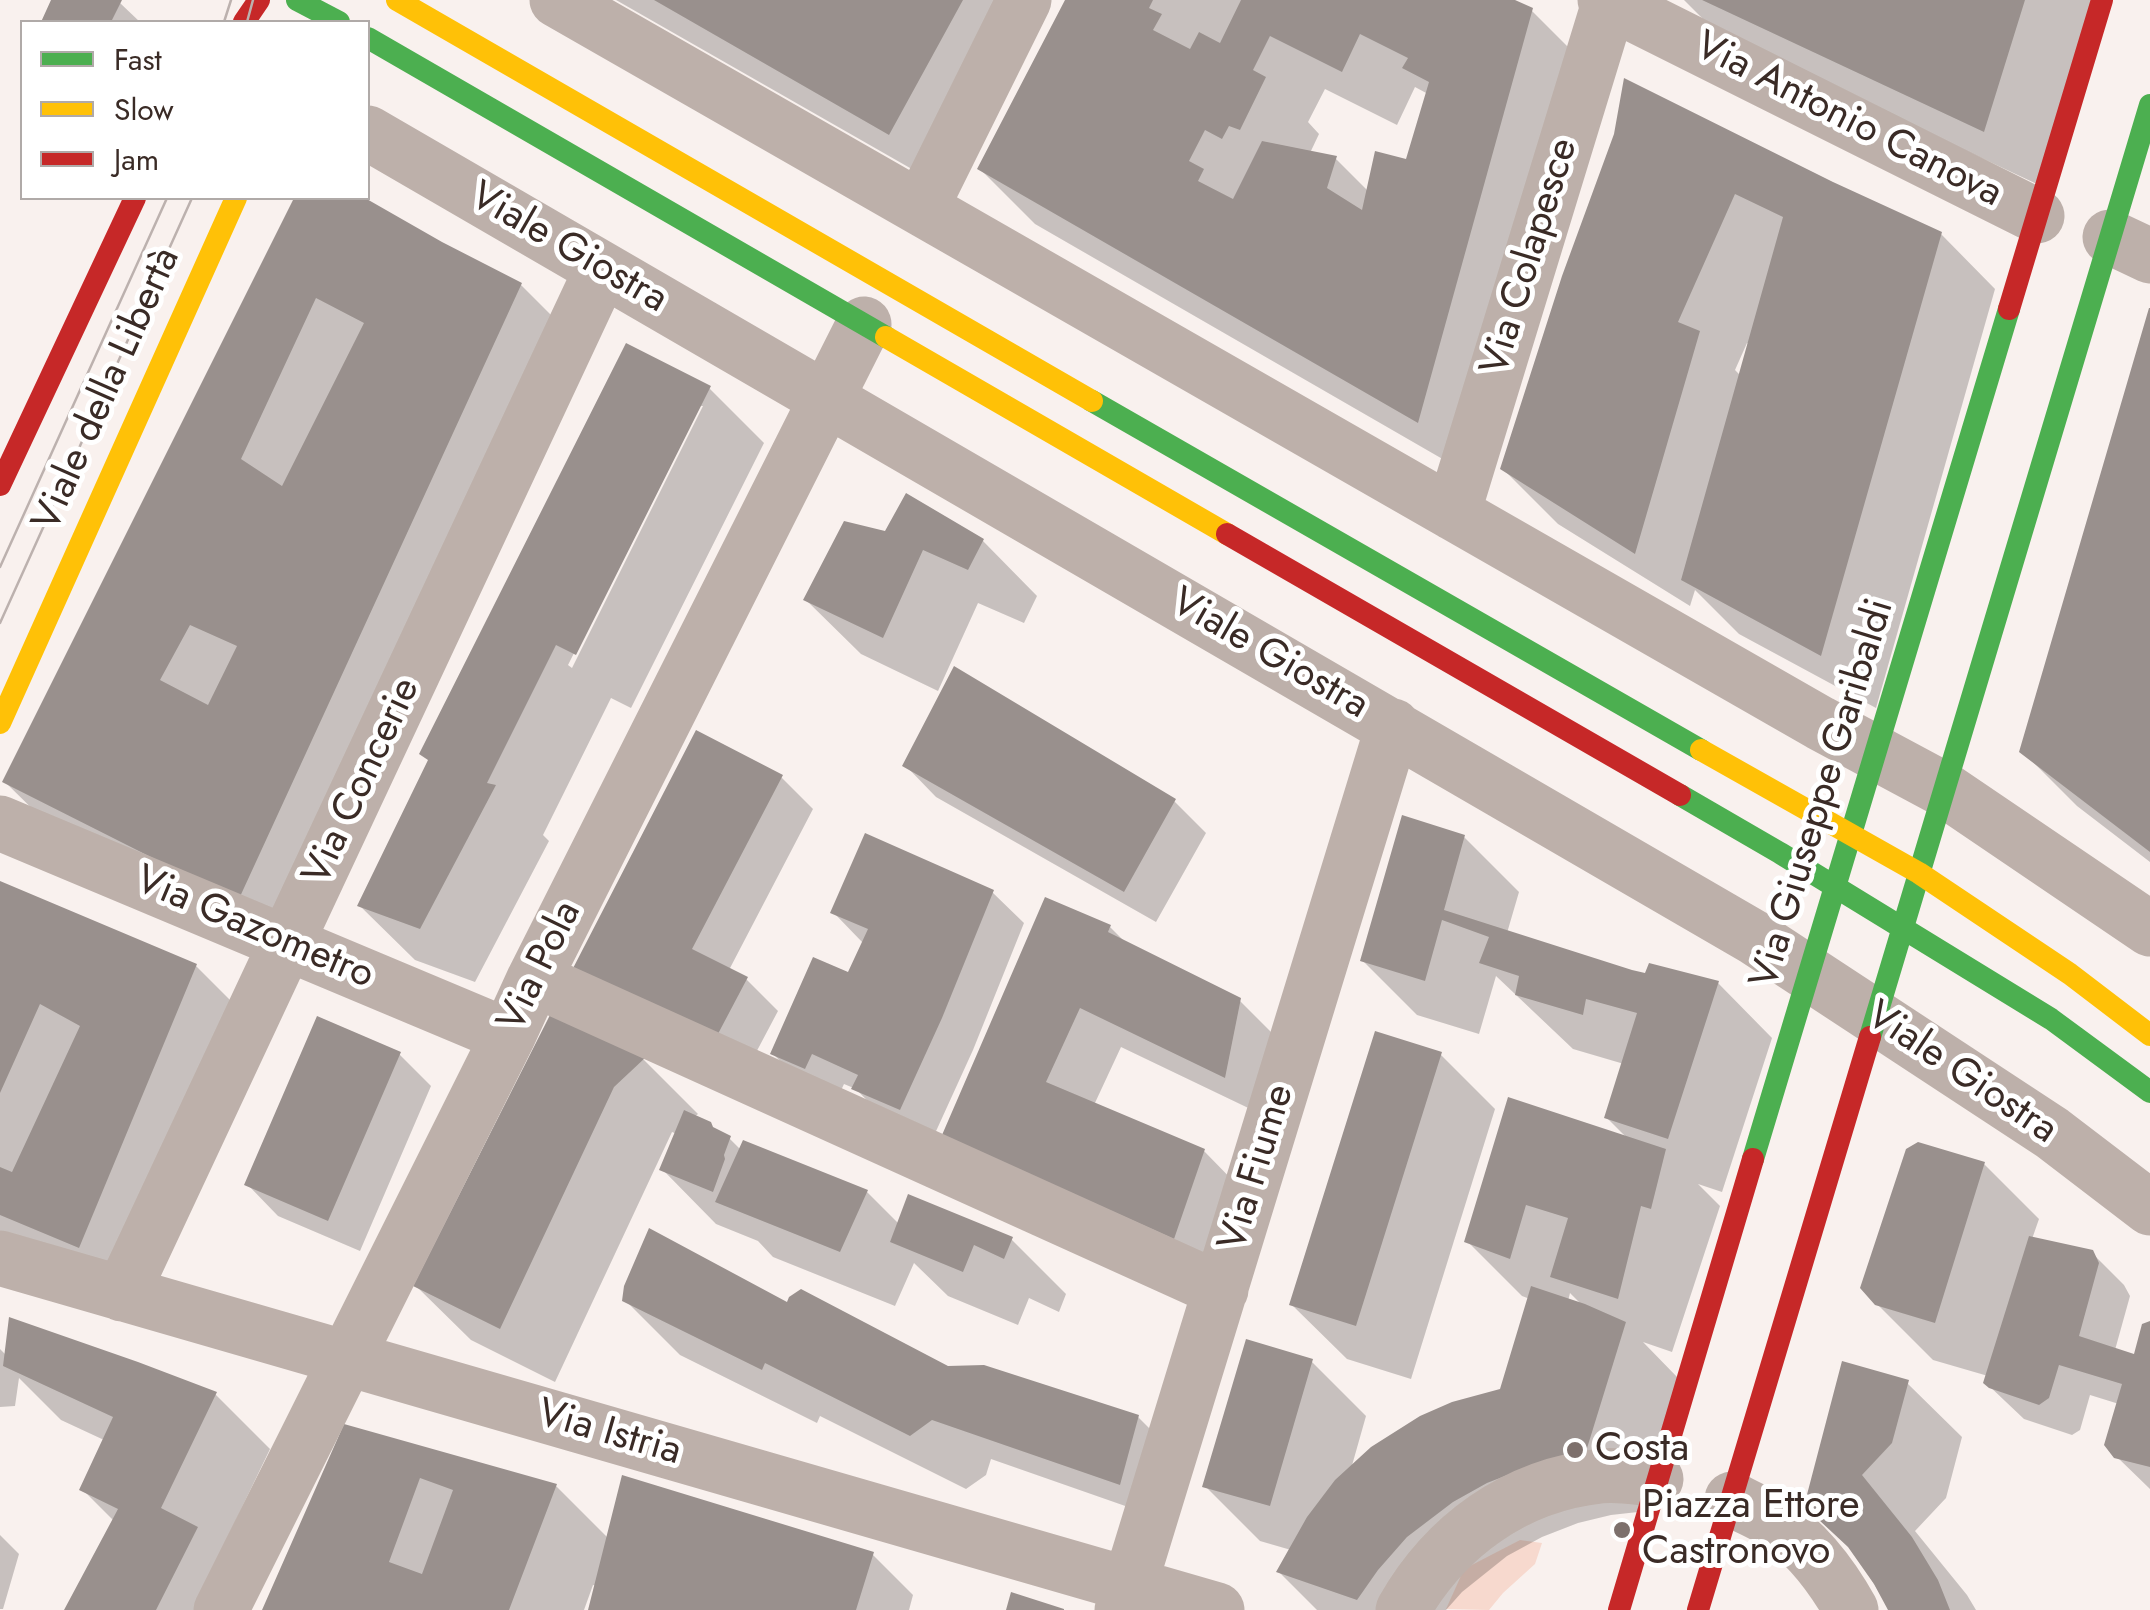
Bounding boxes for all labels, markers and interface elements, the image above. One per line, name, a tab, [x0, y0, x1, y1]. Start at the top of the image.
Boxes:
legend	[20, 20, 370, 200]
street label: Via Antonio Canova	[1687, 23, 2009, 219]
text: Fast	[114, 38, 162, 81]
text: Slow	[114, 88, 174, 131]
street label: Via Colapesce	[1472, 133, 1590, 381]
text: Jam	[114, 138, 159, 181]
street label: Viale Giostra	[461, 173, 675, 325]
street label: Viale della Libertà	[24, 241, 192, 539]
street label: Viale Giostra	[1162, 579, 1376, 731]
street label: Via Giuseppe Garibaldi	[1742, 594, 1906, 994]
street label: Via Concerie	[294, 671, 432, 893]
street label: Via Gazometro	[128, 857, 380, 1001]
street label: Via Pola	[489, 894, 593, 1040]
street label: Viale Giostra	[1856, 993, 2066, 1155]
street label: Via Fiume	[1210, 1079, 1306, 1257]
street label: Via Istria	[532, 1391, 686, 1477]
place label: Costa	[1595, 1426, 1689, 1474]
marker: Costa	[1564, 1439, 1586, 1461]
place label: Piazza Ettore Castronovo	[1642, 1483, 1860, 1577]
marker: Piazza Ettore Castronovo	[1611, 1519, 1633, 1541]

